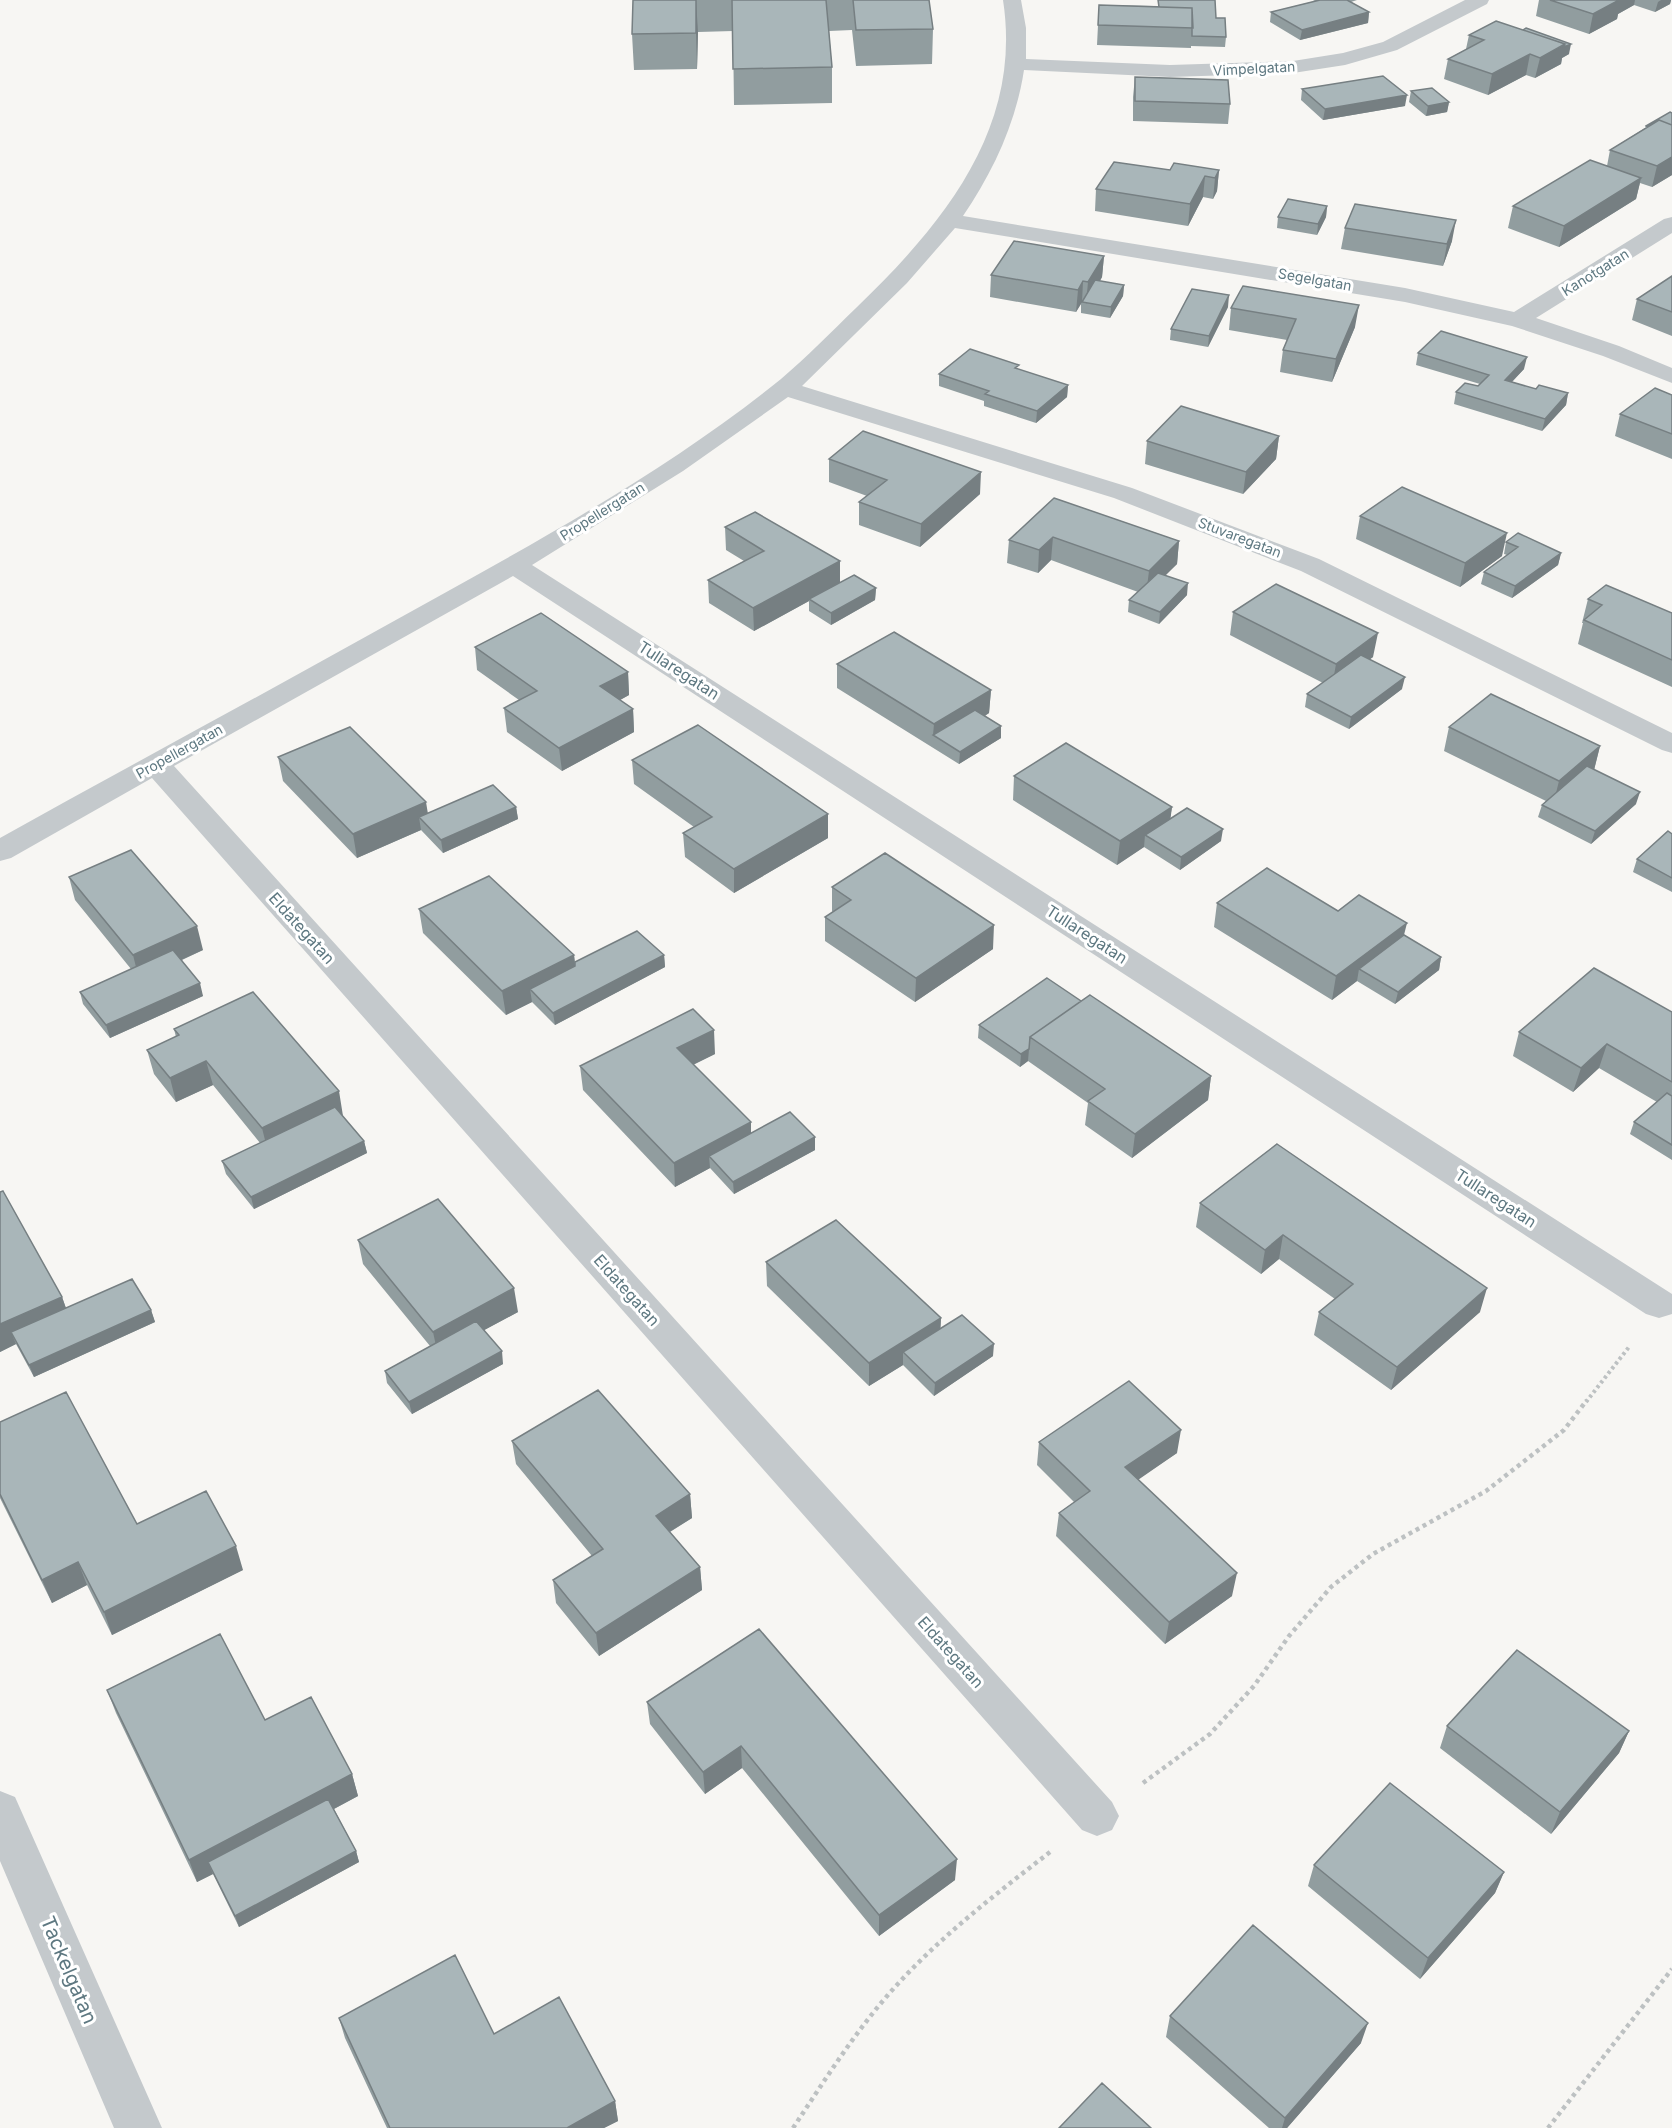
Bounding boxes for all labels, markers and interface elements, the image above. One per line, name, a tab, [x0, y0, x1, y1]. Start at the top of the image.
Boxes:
street label: Vimpelgatan	[1212, 57, 1296, 79]
street label: Kanotgatan	[1558, 245, 1632, 299]
street label: Segelgatan	[1277, 264, 1353, 294]
street label: Propellergatan	[557, 478, 647, 544]
street label: Stuvaregatan	[1196, 513, 1284, 561]
street label: Tullaregatan	[635, 636, 723, 704]
street label: Propellergatan	[133, 720, 225, 782]
street label: Eldategatan	[265, 888, 339, 968]
street label: Tullaregatan	[1043, 900, 1131, 968]
street label: Tullaregatan	[1452, 1164, 1540, 1232]
street label: Eldategatan	[590, 1250, 664, 1330]
street label: Eldategatan	[914, 1612, 988, 1692]
street label: Tackelgatan	[36, 1913, 102, 2027]

